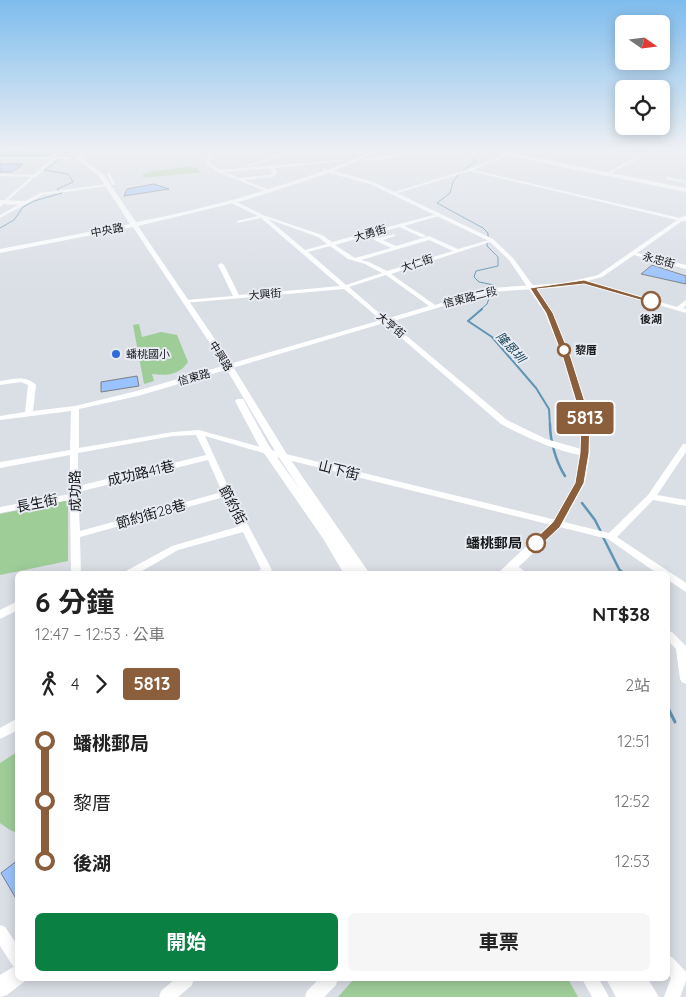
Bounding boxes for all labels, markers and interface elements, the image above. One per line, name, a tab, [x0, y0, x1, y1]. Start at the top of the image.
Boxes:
north arrow	[615, 15, 670, 70]
map controls	[615, 15, 670, 135]
button: locate	[615, 80, 670, 135]
street label: 中央路	[89, 220, 125, 240]
street label: 大勇街	[352, 222, 388, 244]
street label: 永忠街	[641, 249, 677, 271]
street label: 大仁街	[399, 251, 435, 275]
street label: 信東路二段	[442, 284, 498, 310]
street label: 大興街	[248, 286, 282, 302]
marker: 後湖	[641, 291, 661, 311]
street label: 大亨街	[374, 309, 408, 341]
place label: 後湖	[640, 312, 662, 326]
water label: 隆恩圳	[493, 329, 530, 367]
street label: 中興路	[206, 338, 236, 374]
marker: 黎厝	[557, 343, 571, 357]
place label: 黎厝	[575, 343, 597, 357]
place label: 蟠桃國小	[126, 347, 170, 361]
marker: 蟠桃國小	[110, 348, 122, 360]
street label: 信東路	[176, 366, 212, 388]
line badge: 5813	[550, 402, 620, 434]
text: 5813	[567, 406, 603, 429]
street label: 山下街	[316, 456, 362, 484]
street label: 成功路41巷	[106, 457, 176, 489]
street label: 成功路	[66, 470, 84, 512]
street label: 節約街	[215, 482, 251, 528]
street label: 長生街	[15, 490, 59, 516]
street label: 節約街28巷	[114, 496, 188, 532]
marker: 蟠桃郵局	[526, 533, 546, 553]
place label: 蟠桃郵局	[466, 534, 522, 552]
text: 6 分鐘	[35, 584, 114, 619]
text: NT$38	[592, 602, 650, 626]
text: 12:47 – 12:53 · 公車	[35, 624, 165, 644]
icon: walk	[35, 670, 63, 698]
icon: forward	[87, 670, 115, 698]
text: 5813	[133, 672, 170, 695]
text: 4	[71, 674, 79, 694]
text: 2站	[625, 675, 650, 695]
text: 蟠桃郵局	[73, 731, 149, 755]
text: 12:51	[618, 731, 650, 751]
text: 黎厝	[73, 791, 111, 815]
text: 12:52	[615, 791, 650, 811]
text: 後湖	[73, 851, 111, 875]
text: 12:53	[615, 851, 650, 871]
button: 開始	[35, 913, 338, 971]
button: 車票	[348, 913, 650, 971]

